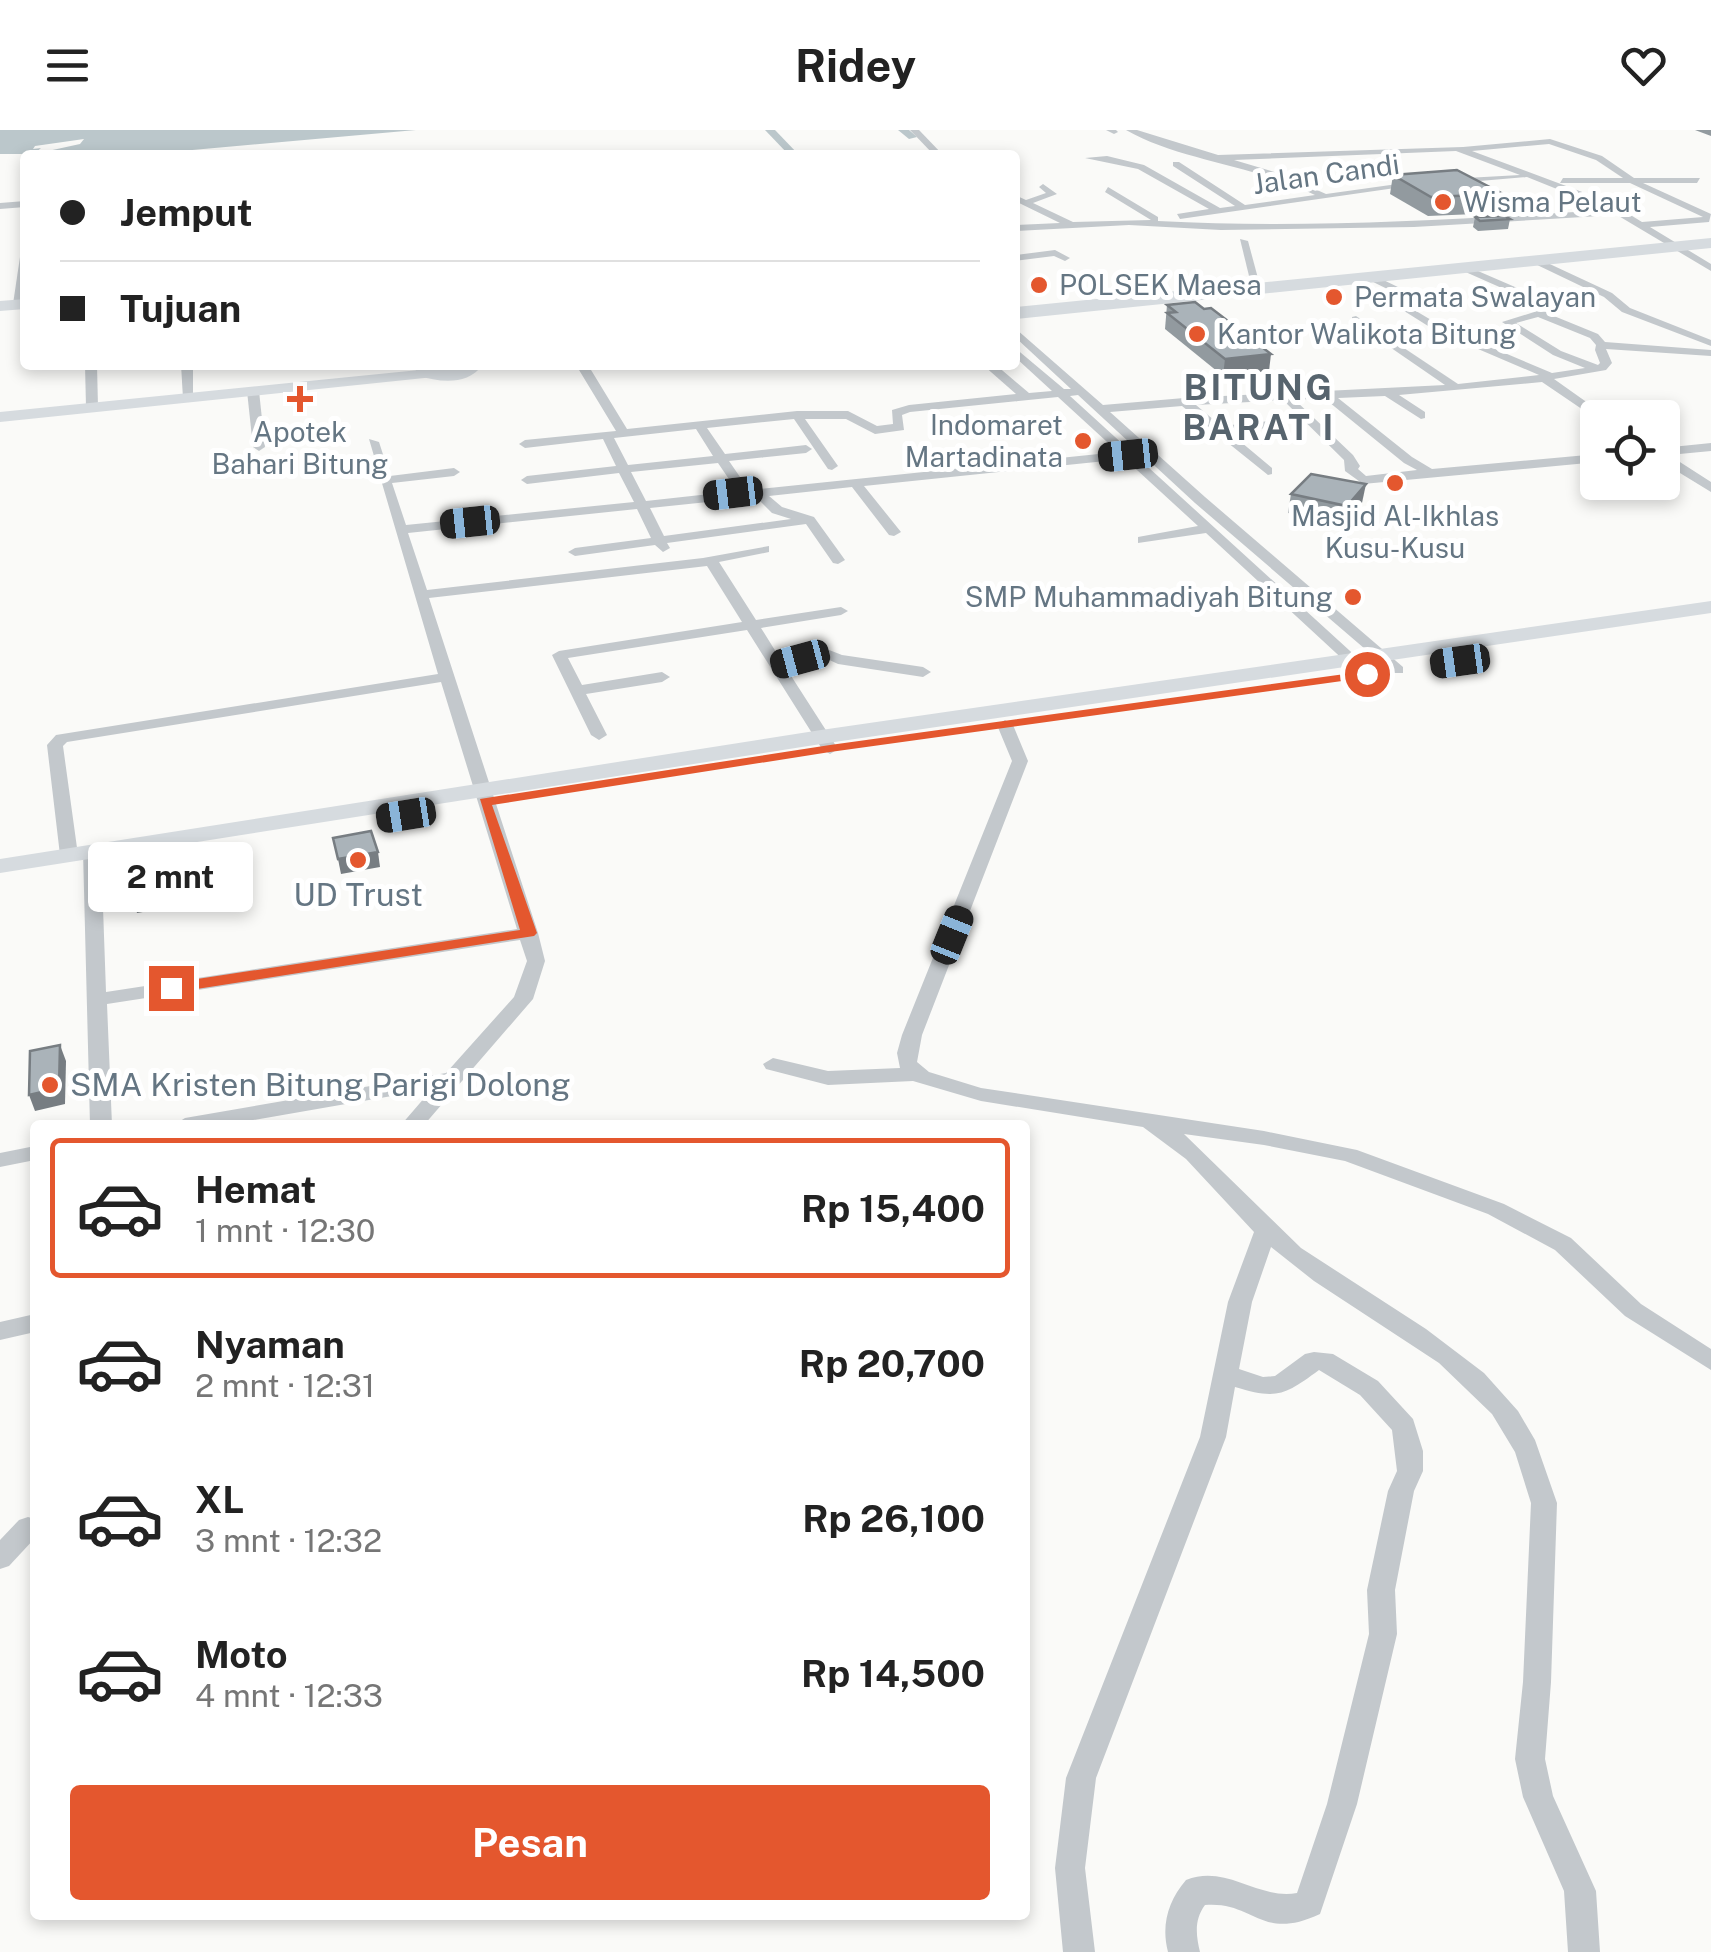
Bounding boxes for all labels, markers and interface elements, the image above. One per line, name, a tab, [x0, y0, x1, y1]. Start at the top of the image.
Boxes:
icon: menu	[40, 38, 95, 93]
icon: heart	[1616, 38, 1671, 93]
text: Ridey	[795, 39, 916, 92]
street label: Jalan Candi	[1251, 147, 1401, 200]
place label: Wisma Pelaut	[1463, 185, 1642, 218]
text: Jemput	[120, 190, 253, 235]
marker: Wisma Pelaut	[1432, 191, 1454, 213]
place label: POLSEK Maesa	[1059, 268, 1262, 301]
marker: POLSEK Maesa	[1028, 274, 1050, 296]
place label: Permata Swalayan	[1354, 280, 1596, 313]
text: Tujuan	[120, 286, 241, 331]
marker: Permata Swalayan	[1323, 286, 1345, 308]
place label: Kantor Walikota Bitung	[1217, 317, 1517, 350]
marker: Kantor Walikota Bitung	[1186, 323, 1208, 345]
district label: BITUNG BARAT I	[1182, 367, 1336, 448]
marker: Apotek Bahari Bitung	[289, 388, 311, 410]
map controls	[1580, 400, 1680, 500]
button: locate	[1580, 400, 1680, 500]
place label: Indomaret Martadinata	[905, 408, 1063, 473]
place label: Apotek Bahari Bitung	[212, 415, 389, 480]
marker: Indomaret Martadinata	[1072, 430, 1094, 452]
car	[1097, 437, 1159, 473]
marker: Masjid Al-Ikhlas Kusu-Kusu	[1384, 472, 1406, 494]
car	[701, 474, 765, 512]
place label: Masjid Al-Ikhlas Kusu-Kusu	[1291, 499, 1499, 564]
car	[439, 504, 501, 540]
place label: SMP Muhammadiyah Bitung	[965, 580, 1333, 613]
marker: SMP Muhammadiyah Bitung	[1342, 586, 1364, 608]
car	[767, 637, 833, 681]
car	[1428, 642, 1492, 680]
route start	[1345, 652, 1390, 697]
car	[374, 795, 438, 835]
callout: 2 mnt	[89, 843, 254, 913]
marker: UD Trust	[347, 849, 369, 871]
text: 2 mnt	[127, 858, 214, 895]
place label: UD Trust	[293, 876, 423, 913]
car	[927, 902, 977, 968]
route end	[149, 966, 194, 1011]
place label: SMA Kristen Bitung Parigi Dolong	[70, 1066, 571, 1103]
marker: SMA Kristen Bitung Parigi Dolong	[39, 1074, 61, 1096]
icon: car	[75, 1163, 165, 1253]
text: Hemat	[195, 1167, 316, 1212]
text: Rp 15,400	[801, 1186, 985, 1231]
text: 1 mnt · 12:30	[195, 1212, 375, 1249]
icon: car	[75, 1318, 165, 1408]
text: Nyaman	[195, 1322, 345, 1367]
text: Rp 20,700	[799, 1341, 985, 1386]
text: 2 mnt · 12:31	[195, 1367, 375, 1404]
icon: car	[75, 1473, 165, 1563]
text: XL	[195, 1477, 244, 1522]
text: Rp 26,100	[802, 1496, 985, 1541]
text: 3 mnt · 12:32	[195, 1522, 382, 1559]
icon: car	[75, 1628, 165, 1718]
text: Moto	[195, 1632, 288, 1677]
text: Rp 14,500	[801, 1651, 985, 1696]
text: 4 mnt · 12:33	[195, 1677, 383, 1714]
button: Pesan	[70, 1785, 990, 1900]

